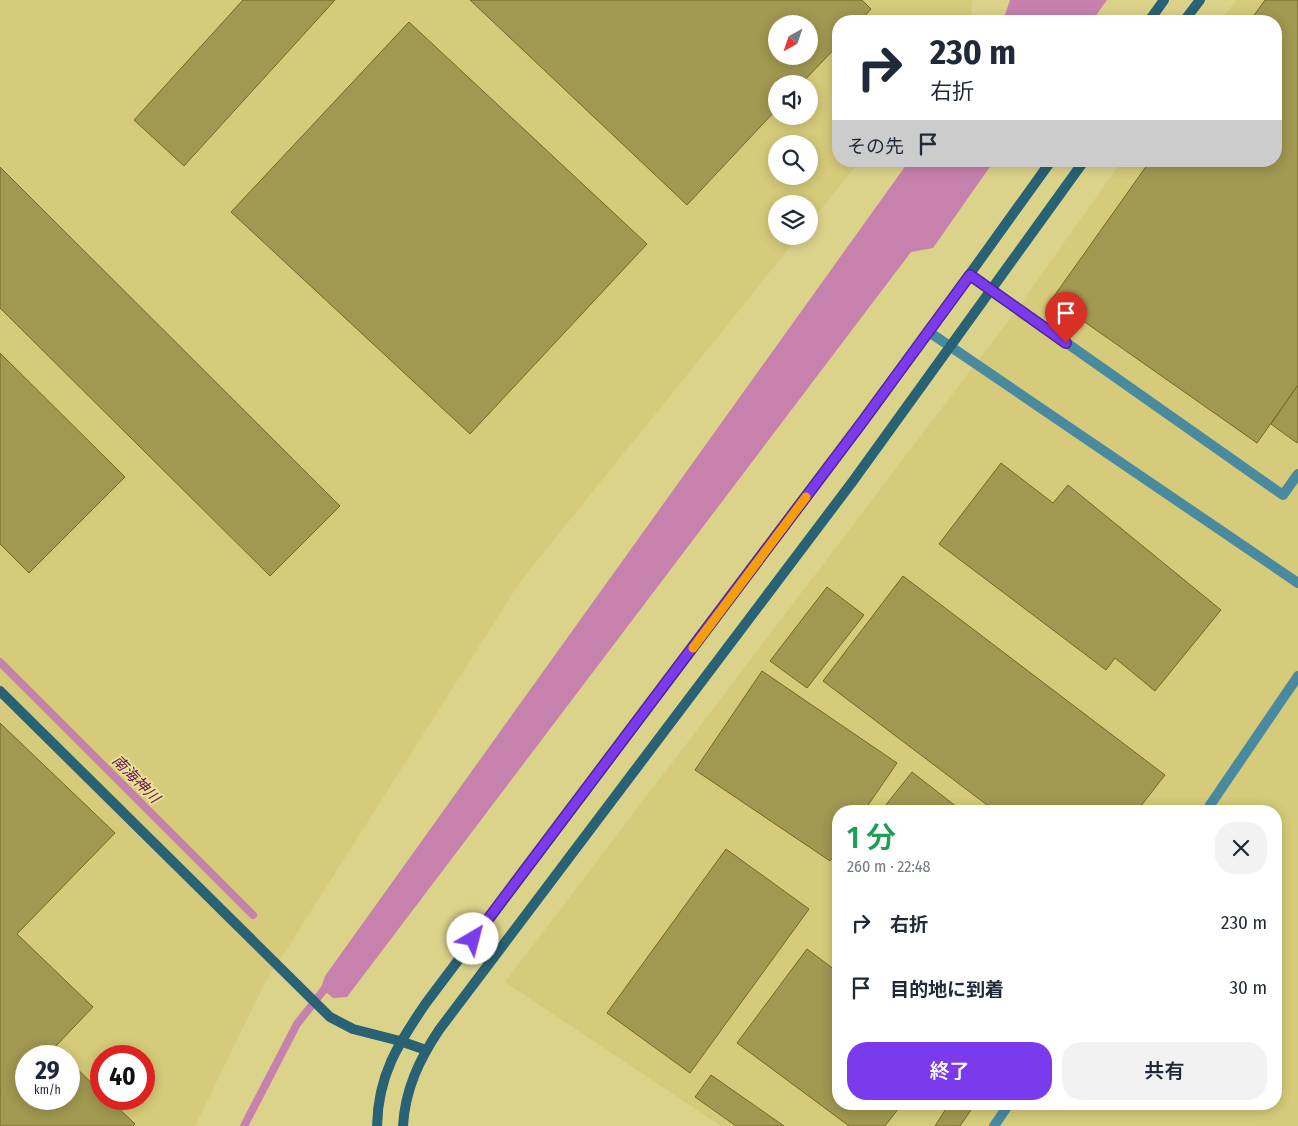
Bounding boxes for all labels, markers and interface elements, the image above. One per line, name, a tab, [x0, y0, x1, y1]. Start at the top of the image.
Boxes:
north arrow	[768, 15, 818, 65]
map controls	[768, 15, 818, 245]
text: 230 m	[930, 31, 1016, 73]
icon: right	[847, 35, 912, 100]
button: sound	[768, 75, 818, 125]
text: 右折	[930, 78, 974, 105]
icon: arrive	[914, 130, 942, 158]
button: search	[768, 135, 818, 185]
text: その先	[847, 135, 904, 158]
button: layers	[768, 195, 818, 245]
pin	[1045, 292, 1087, 343]
icon: arrive	[1052, 299, 1080, 327]
water label: 南海神川	[108, 751, 165, 808]
text: 1 分	[847, 820, 896, 856]
button: close	[1215, 822, 1267, 874]
text: 260 m · 22:48	[847, 857, 930, 876]
icon: right	[847, 909, 875, 937]
text: 230 m	[1221, 911, 1267, 934]
position arrow	[446, 912, 498, 964]
text: 右折	[890, 913, 928, 936]
icon: arrive	[847, 974, 875, 1002]
text: 30 m	[1229, 976, 1267, 999]
text: 目的地に到着	[890, 978, 1004, 1001]
button: 終了	[847, 1042, 1052, 1100]
button: 共有	[1062, 1042, 1267, 1100]
speed limit sign: 40	[90, 1045, 155, 1110]
text: 29	[35, 1056, 60, 1086]
text: km/h	[34, 1083, 61, 1097]

